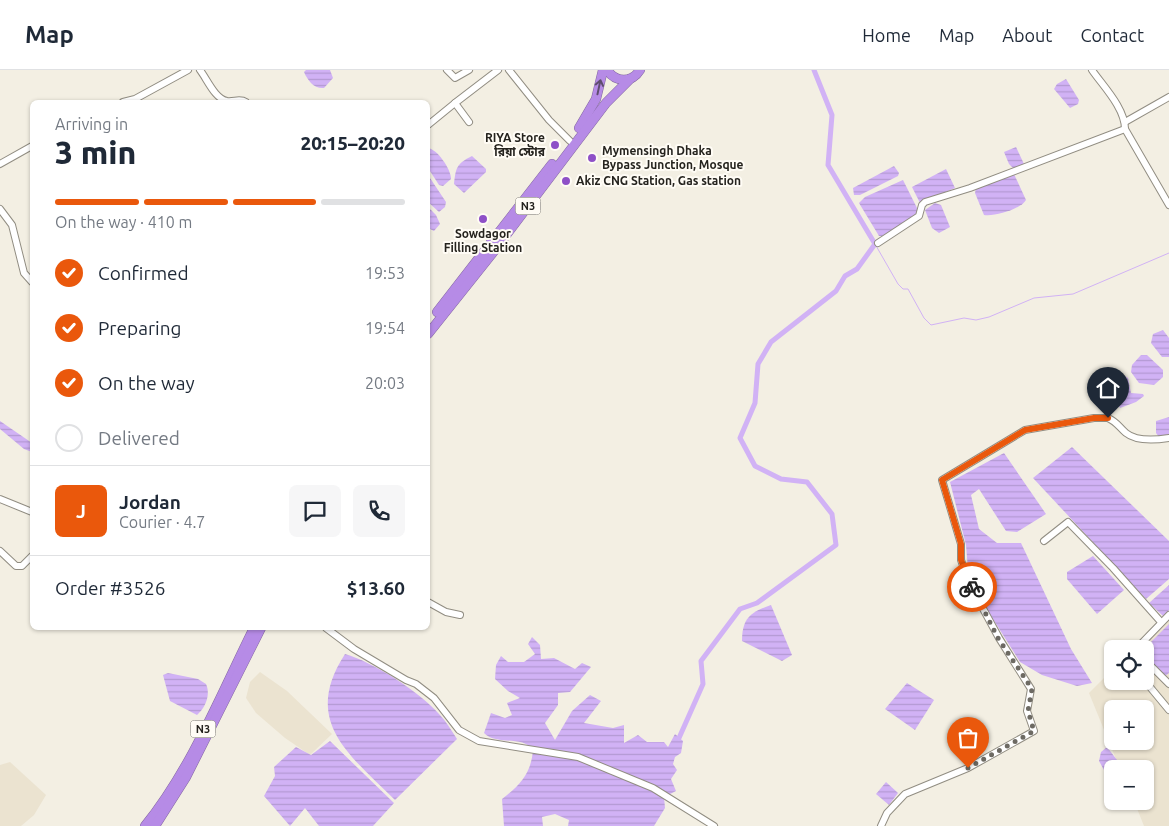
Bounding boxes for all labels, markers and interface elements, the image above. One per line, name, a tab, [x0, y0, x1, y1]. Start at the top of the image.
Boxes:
text: Map	[25, 21, 74, 48]
text: Home	[862, 25, 911, 45]
text: Map	[939, 25, 974, 45]
text: About	[1002, 25, 1052, 45]
text: Contact	[1080, 25, 1144, 45]
one-way arrow	[595, 79, 604, 95]
text: Arriving in	[55, 115, 128, 133]
place label: RIYA Store রিয়া স্টোর	[485, 131, 546, 158]
text: 20:15–20:20	[300, 132, 405, 154]
text: 3 min	[55, 134, 136, 170]
marker: RIYA Store রিয়া স্টোর	[549, 139, 561, 151]
place label: Mymensingh Dhaka Bypass Junction, Mosque	[602, 144, 744, 171]
marker: Mymensingh Dhaka Bypass Junction, Mosque	[586, 152, 598, 164]
place label: Akiz CNG Station, Gas station	[576, 174, 741, 187]
marker: Akiz CNG Station, Gas station	[560, 175, 572, 187]
road number: N3	[516, 198, 540, 214]
text: On the way · 410 m	[55, 213, 192, 231]
marker: Sowdagor Filling Station	[477, 213, 489, 225]
place label: Sowdagor Filling Station	[444, 227, 522, 254]
icon: check	[55, 259, 83, 287]
text: Confirmed	[98, 262, 189, 284]
text: 19:53	[365, 264, 405, 282]
icon: check	[55, 314, 83, 342]
text: Preparing	[98, 317, 182, 339]
text: 19:54	[365, 319, 405, 337]
pin	[1087, 367, 1129, 418]
icon: check	[55, 369, 83, 397]
text: On the way	[98, 372, 195, 394]
text: 20:03	[365, 374, 405, 392]
icon: home	[1094, 374, 1122, 402]
text: Delivered	[98, 427, 180, 449]
button: chat	[289, 485, 341, 537]
button: phone	[353, 485, 405, 537]
text: Jordan	[119, 491, 181, 513]
text: J	[76, 500, 86, 522]
text: Courier · 4.7	[119, 513, 205, 531]
courier	[947, 562, 997, 612]
icon: bike	[958, 573, 986, 601]
text: Order #3526	[55, 577, 165, 599]
text: $13.60	[347, 577, 405, 599]
map controls	[1104, 640, 1154, 810]
button: locate	[1104, 640, 1154, 690]
button: +	[1104, 700, 1154, 750]
pin	[947, 717, 989, 768]
road number: N3	[190, 721, 216, 738]
icon: bag	[954, 724, 982, 752]
button: −	[1104, 760, 1154, 810]

